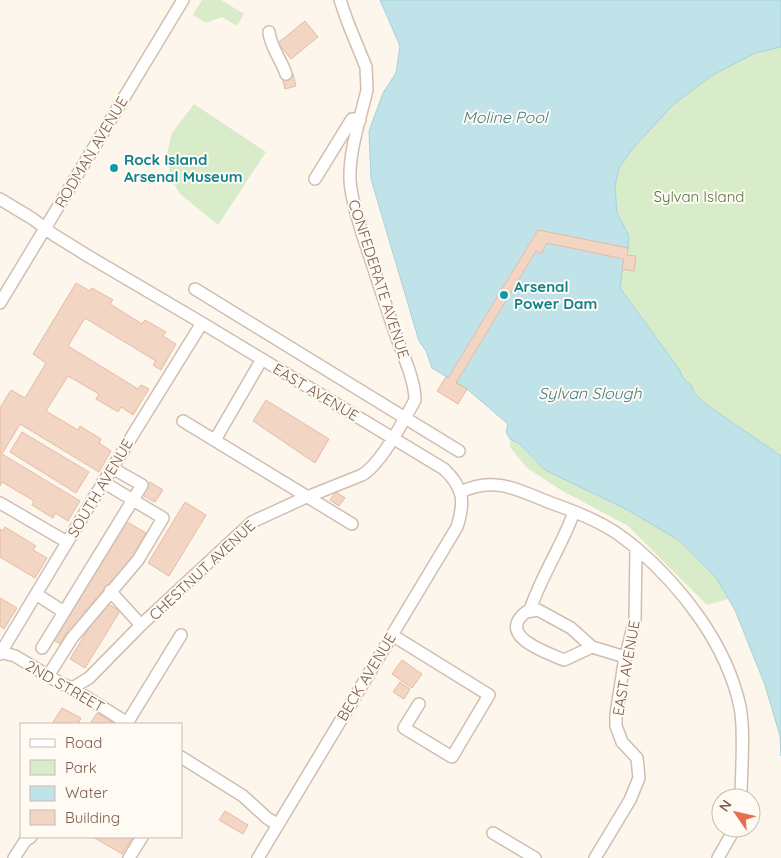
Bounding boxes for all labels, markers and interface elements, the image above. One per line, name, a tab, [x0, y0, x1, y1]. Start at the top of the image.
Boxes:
street label: RODMAN AVENUE	[50, 93, 132, 211]
water label: Moline Pool	[462, 107, 550, 127]
place label: Rock Island Arsenal Museum	[124, 150, 243, 186]
marker: Rock Island Arsenal Museum	[108, 162, 120, 174]
park label: Sylvan Island	[654, 187, 744, 206]
street label: CONFEDERATE AVENUE	[344, 197, 414, 361]
place label: Arsenal Power Dam	[514, 277, 597, 313]
marker: Arsenal Power Dam	[498, 289, 510, 301]
street label: EAST AVENUE	[270, 359, 362, 425]
water label: Sylvan Slough	[538, 383, 643, 403]
street label: SOUTH AVENUE	[63, 435, 137, 541]
street label: CHESTNUT AVENUE	[145, 516, 259, 624]
street label: EAST AVENUE	[608, 619, 644, 717]
street label: BECK AVENUE	[332, 630, 400, 724]
street label: 2ND STREET	[22, 656, 108, 716]
legend	[20, 723, 182, 838]
text: Road	[65, 733, 102, 752]
text: Park	[65, 758, 97, 777]
text: Water	[65, 783, 108, 802]
north arrow	[711, 788, 761, 838]
text: N	[715, 796, 736, 815]
text: Building	[65, 808, 120, 827]

